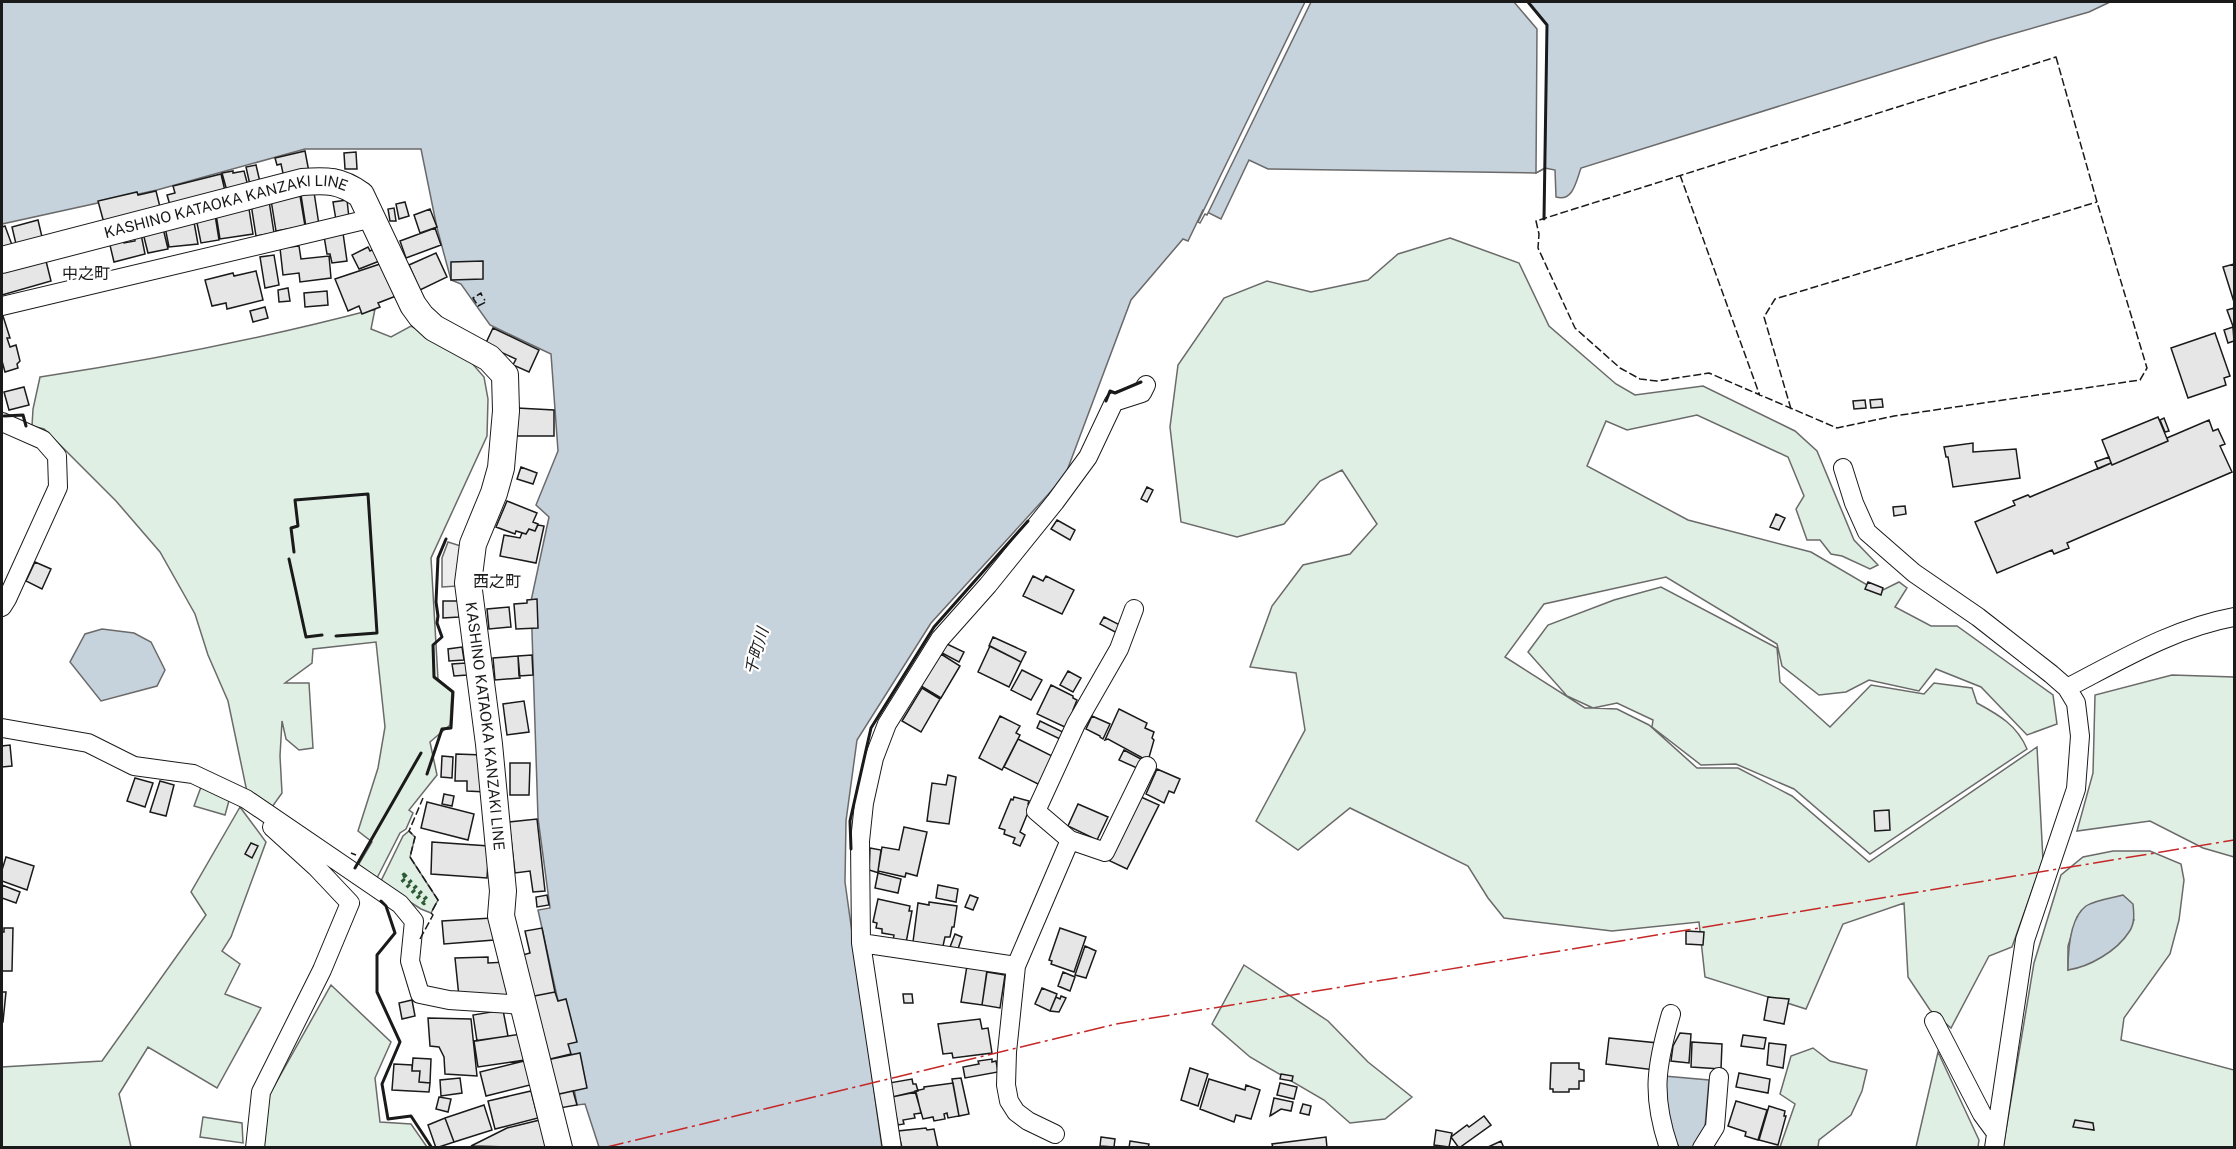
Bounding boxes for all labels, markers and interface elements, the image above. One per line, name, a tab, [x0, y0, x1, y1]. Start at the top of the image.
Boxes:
street label: KASHINO KATAOKA KANZAKI LINE	[102, 172, 351, 241]
district label: 中之町	[62, 264, 110, 283]
district label: 西之町	[473, 572, 521, 591]
street label: KASHINO KATAOKA KANZAKI LINE	[463, 601, 508, 851]
water label: 千町川	[741, 624, 773, 677]

